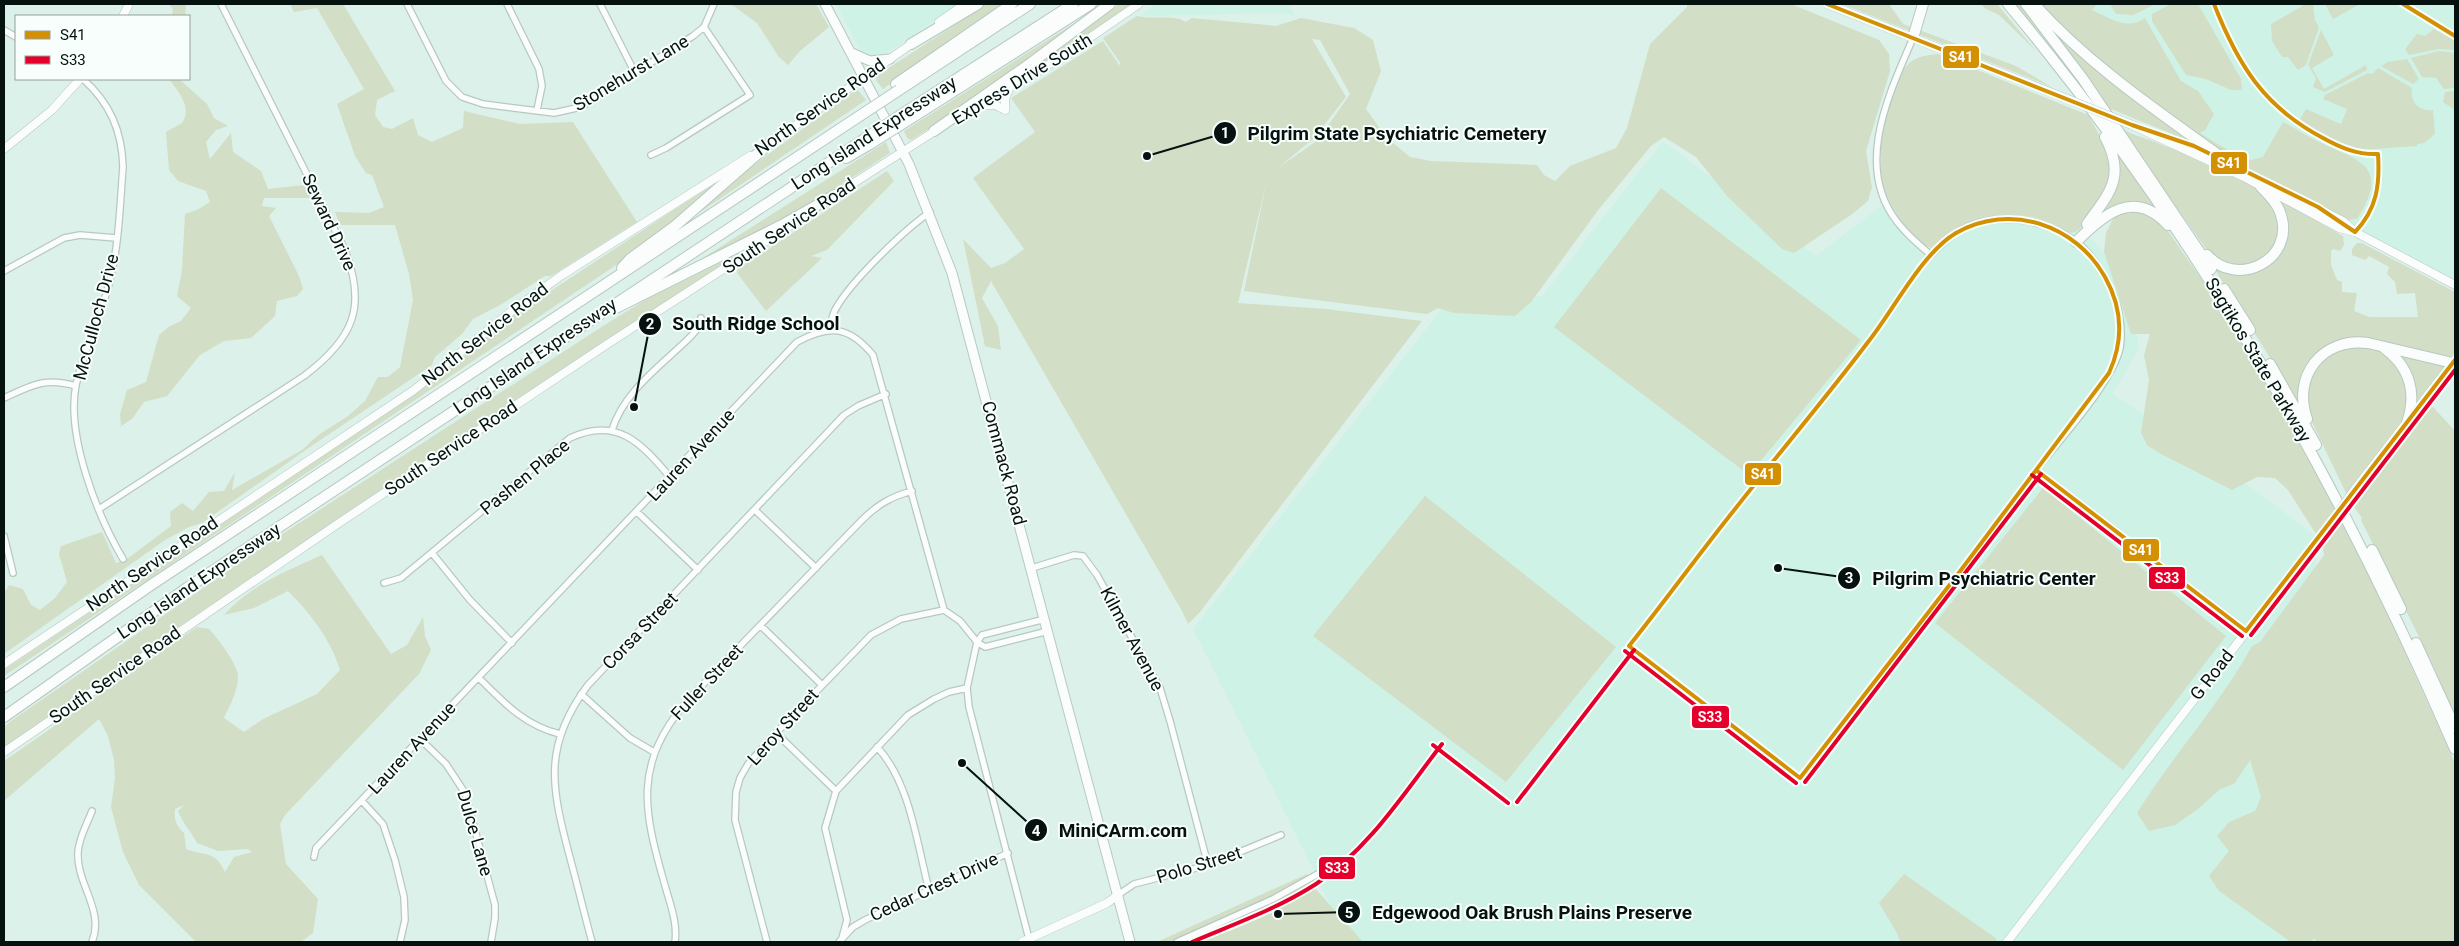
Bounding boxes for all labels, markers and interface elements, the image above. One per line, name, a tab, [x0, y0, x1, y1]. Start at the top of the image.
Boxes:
legend	[15, 15, 190, 80]
text: S41	[60, 26, 86, 44]
street label: Express Drive South	[948, 29, 1095, 129]
street label: Stonehurst Lane	[569, 30, 692, 115]
line badge: S41	[1942, 45, 1980, 69]
text: S41	[1949, 49, 1973, 65]
text: S33	[60, 51, 86, 69]
street label: North Service Road	[751, 54, 889, 159]
street label: Long Island Expressway	[787, 71, 961, 194]
callout: Pilgrim State Psychiatric Cemetery	[1212, 116, 1556, 150]
text: Pilgrim State Psychiatric Cemetery	[1247, 122, 1547, 145]
text: 1	[1221, 124, 1229, 142]
line badge: S41	[2210, 151, 2248, 175]
text: S41	[2217, 155, 2241, 171]
street label: Seward Drive	[298, 170, 361, 274]
street label: South Service Road	[718, 173, 859, 278]
street label: McCulloch Drive	[69, 251, 122, 382]
street label: Sagtikos State Parkway	[2201, 274, 2316, 446]
street label: North Service Road	[417, 278, 552, 389]
street label: Long Island Expressway	[449, 293, 621, 418]
callout: South Ridge School	[637, 307, 850, 341]
text: South Ridge School	[672, 312, 840, 335]
text: 2	[646, 315, 655, 333]
street label: South Service Road	[380, 395, 521, 500]
street label: Commack Road	[978, 398, 1031, 527]
street label: Lauren Avenue	[643, 404, 739, 505]
street label: Pashen Place	[476, 434, 574, 519]
line badge: S41	[1744, 462, 1782, 486]
text: S41	[1751, 466, 1775, 482]
street label: North Service Road	[82, 512, 222, 615]
street label: Long Island Expressway	[113, 518, 285, 643]
line badge: S41	[2122, 538, 2160, 562]
text: S41	[2129, 542, 2153, 558]
callout: Pilgrim Psychiatric Center	[1837, 561, 2105, 595]
line badge: S33	[2148, 566, 2186, 590]
text: Pilgrim Psychiatric Center	[1872, 567, 2096, 590]
text: 3	[1845, 569, 1853, 587]
text: S33	[2155, 570, 2179, 586]
street label: Kilmer Avenue	[1096, 583, 1169, 694]
street label: Corsa Street	[598, 588, 682, 674]
street label: South Service Road	[45, 621, 184, 728]
street label: Fuller Street	[666, 639, 747, 724]
street label: G Road	[2185, 645, 2238, 704]
street label: Leroy Street	[743, 684, 823, 769]
street label: Lauren Avenue	[364, 697, 460, 798]
line badge: S33	[1691, 705, 1730, 729]
text: S33	[1698, 709, 1722, 725]
street label: Dulce Lane	[453, 787, 498, 878]
callout: MiniCArm.com	[1024, 813, 1197, 847]
text: MiniCArm.com	[1059, 819, 1187, 842]
text: 4	[1032, 822, 1041, 840]
street label: Polo Street	[1154, 842, 1244, 887]
street label: Cedar Crest Drive	[866, 848, 1001, 925]
line badge: S33	[1318, 856, 1356, 880]
text: S33	[1325, 860, 1349, 876]
callout: Edgewood Oak Brush Plains Preserve	[1337, 895, 1702, 929]
text: Edgewood Oak Brush Plains Preserve	[1372, 901, 1692, 924]
text: 5	[1345, 904, 1353, 922]

